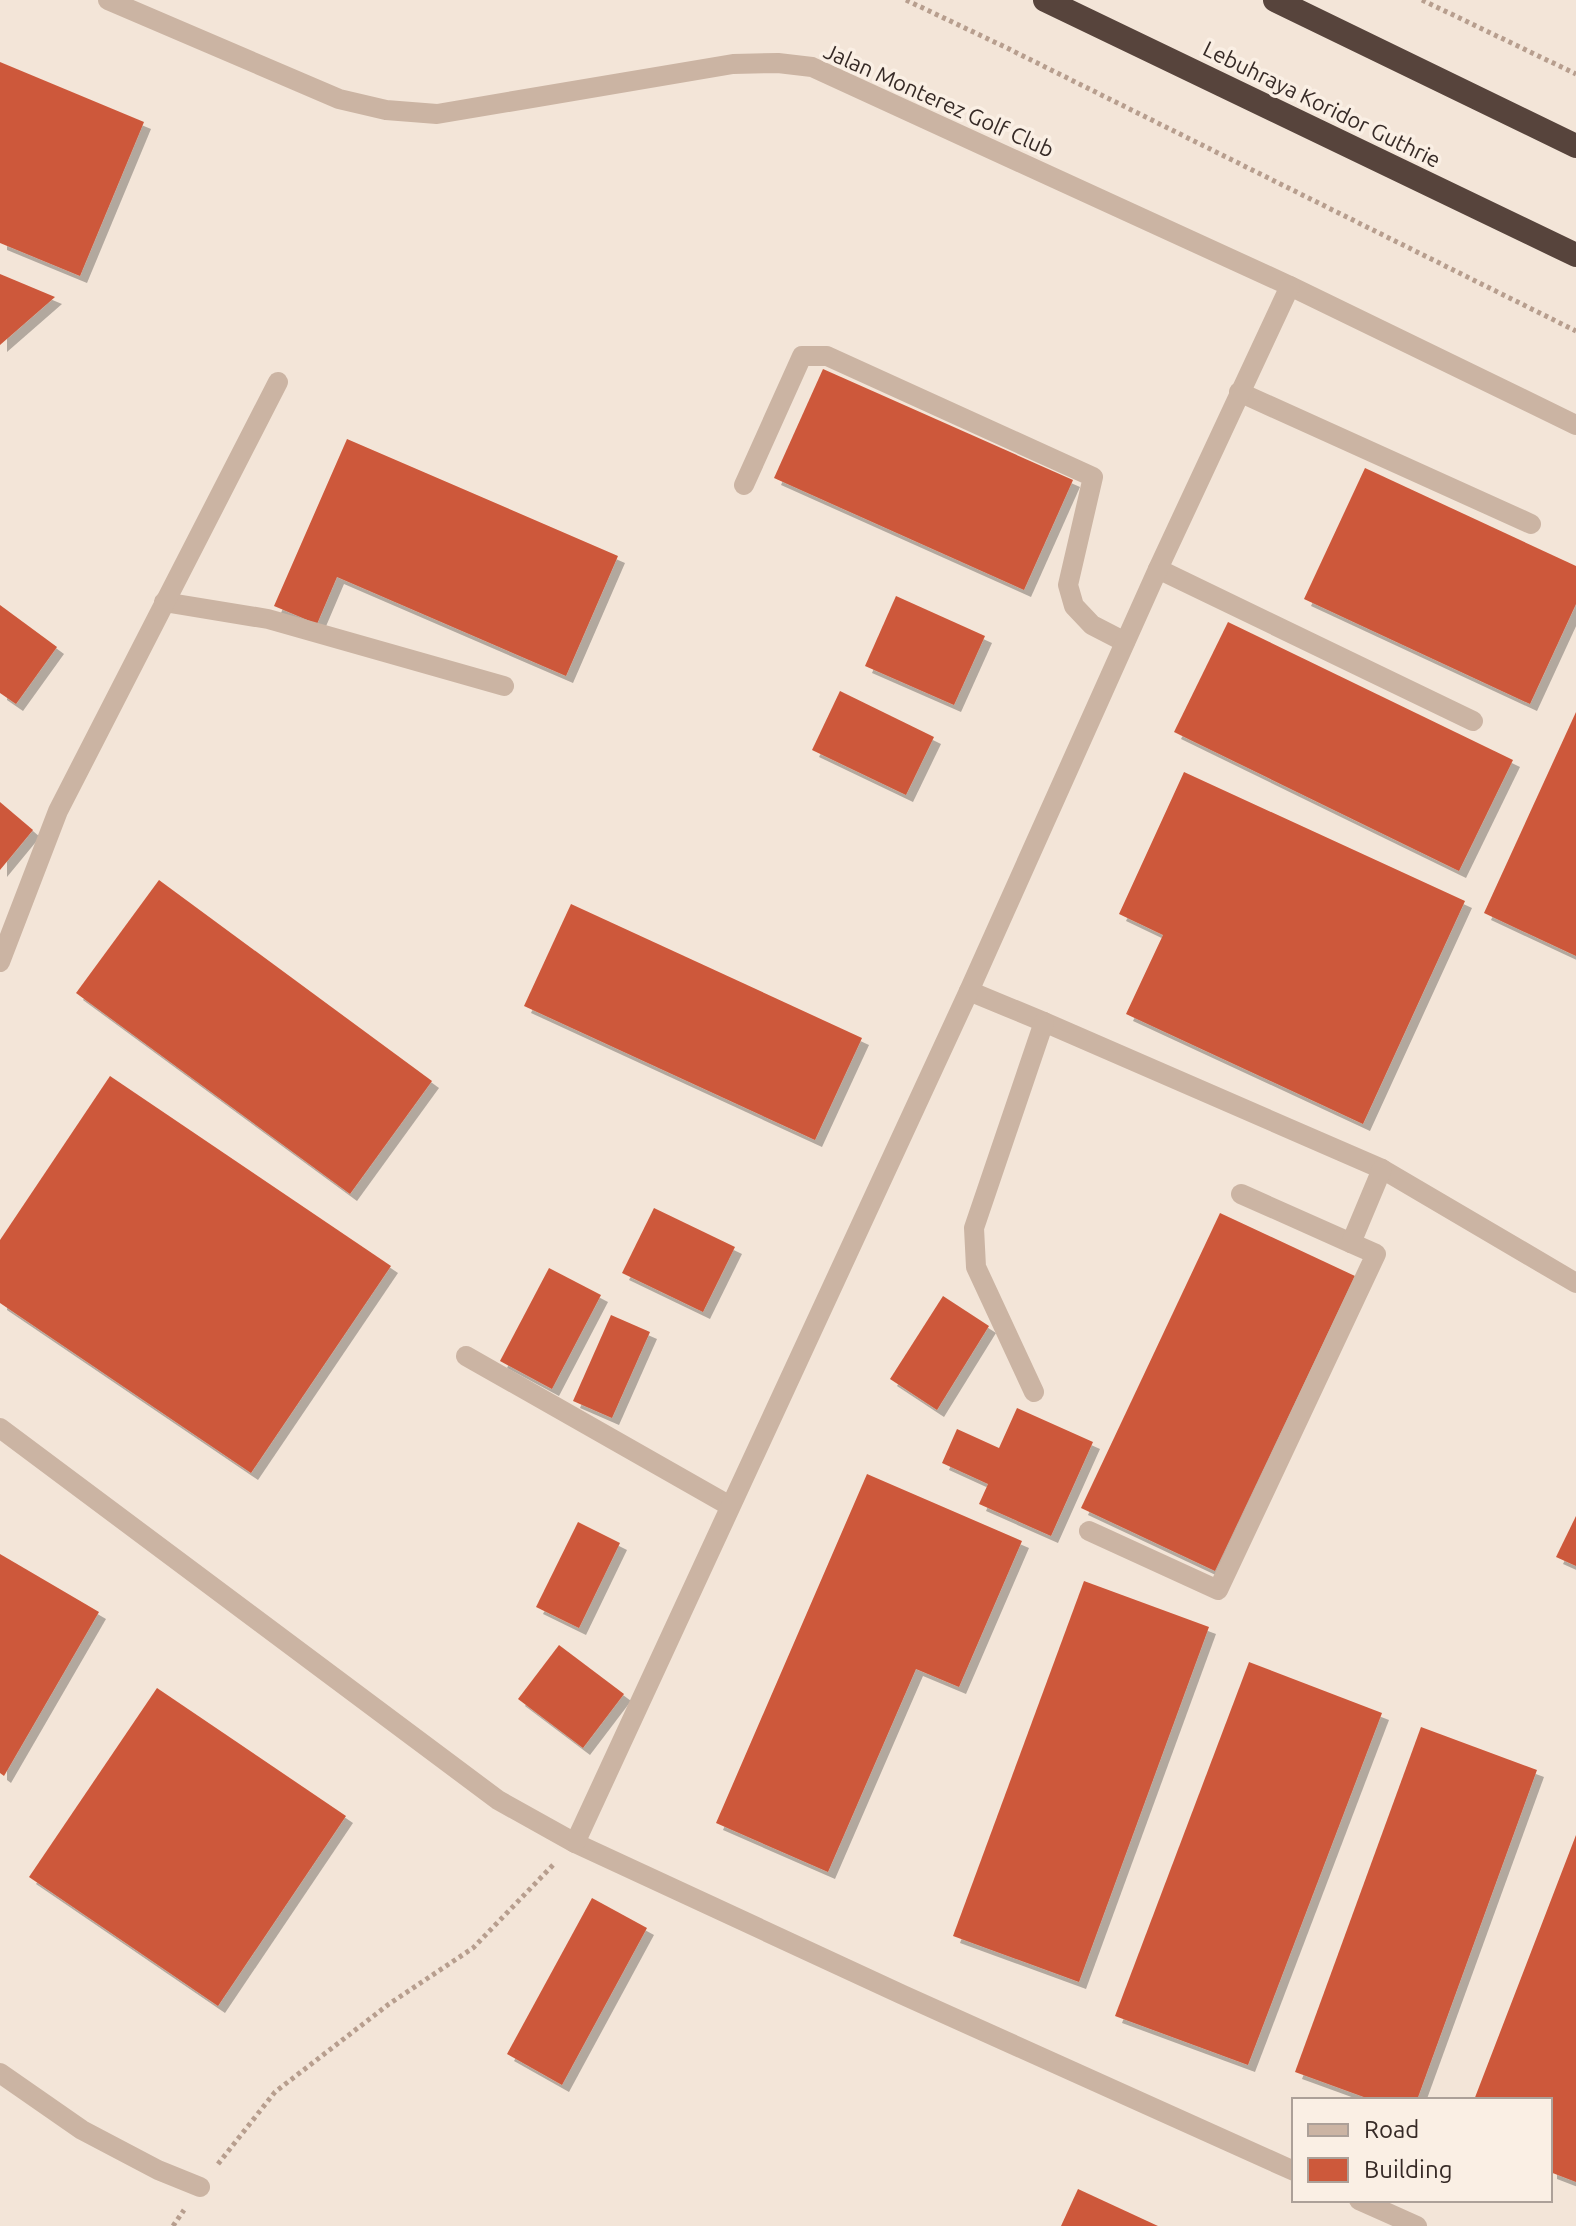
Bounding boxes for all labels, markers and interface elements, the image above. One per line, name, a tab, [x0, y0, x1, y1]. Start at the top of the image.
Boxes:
street label: Lebuhraya Koridor Guthrie	[1200, 35, 1445, 172]
street label: Jalan Monterez Golf Club	[820, 37, 1058, 162]
legend	[1292, 2098, 1552, 2202]
text: Road	[1364, 2116, 1419, 2143]
text: Building	[1364, 2156, 1452, 2183]

